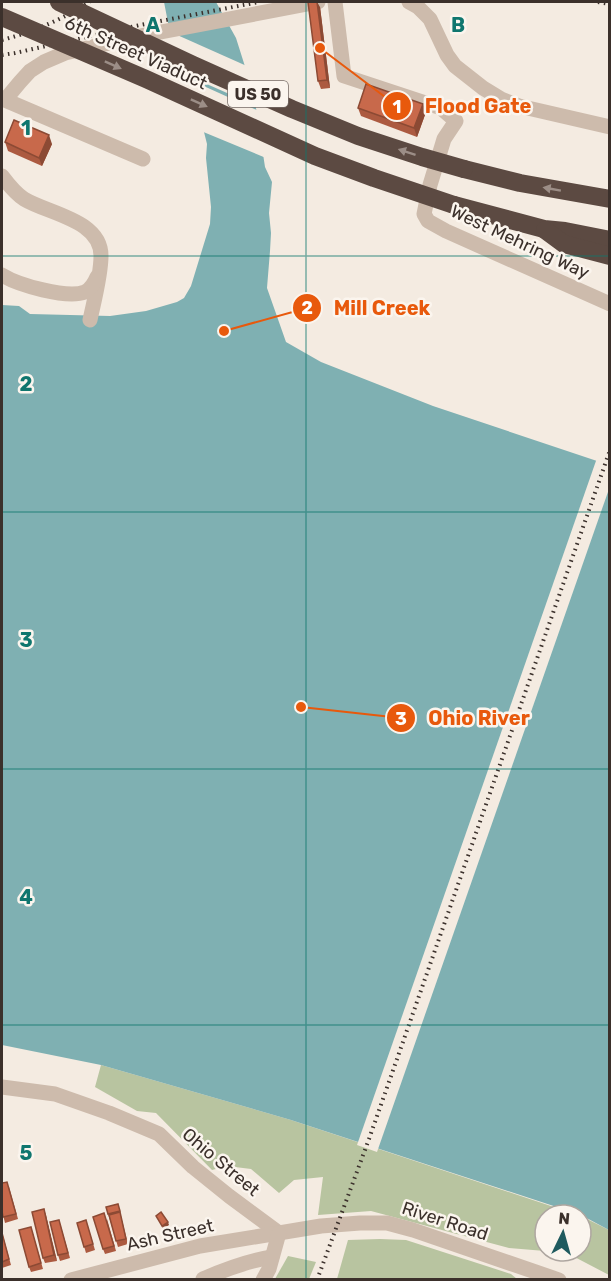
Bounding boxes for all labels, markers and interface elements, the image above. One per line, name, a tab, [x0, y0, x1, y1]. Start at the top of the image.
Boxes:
street label: 6th Street Viaduct	[61, 12, 211, 94]
text: A	[146, 13, 161, 37]
text: B	[451, 13, 465, 37]
one-way arrow	[104, 61, 122, 70]
road number: US 50	[228, 81, 288, 107]
callout: Flood Gate	[382, 87, 543, 125]
text: Flood Gate	[425, 94, 531, 118]
text: 1	[393, 96, 401, 118]
one-way arrow	[190, 99, 208, 109]
text: 1	[21, 116, 31, 140]
one-way arrow	[398, 147, 416, 157]
one-way arrow	[542, 184, 561, 193]
street label: West Mehring Way	[447, 200, 593, 284]
callout: Mill Creek	[292, 289, 442, 327]
text: Mill Creek	[334, 296, 431, 320]
text: 2	[301, 297, 313, 319]
text: 2	[20, 372, 33, 396]
text: 3	[19, 628, 33, 652]
callout: Ohio River	[386, 699, 542, 737]
text: Ohio River	[428, 706, 530, 730]
text: 3	[395, 708, 407, 730]
text: 4	[19, 885, 33, 909]
street label: Ohio Street	[178, 1123, 264, 1201]
text: 5	[20, 1141, 33, 1165]
street label: River Road	[399, 1197, 491, 1245]
north arrow	[533, 1203, 593, 1263]
text: N	[558, 1209, 571, 1229]
street label: Ash Street	[124, 1214, 216, 1256]

